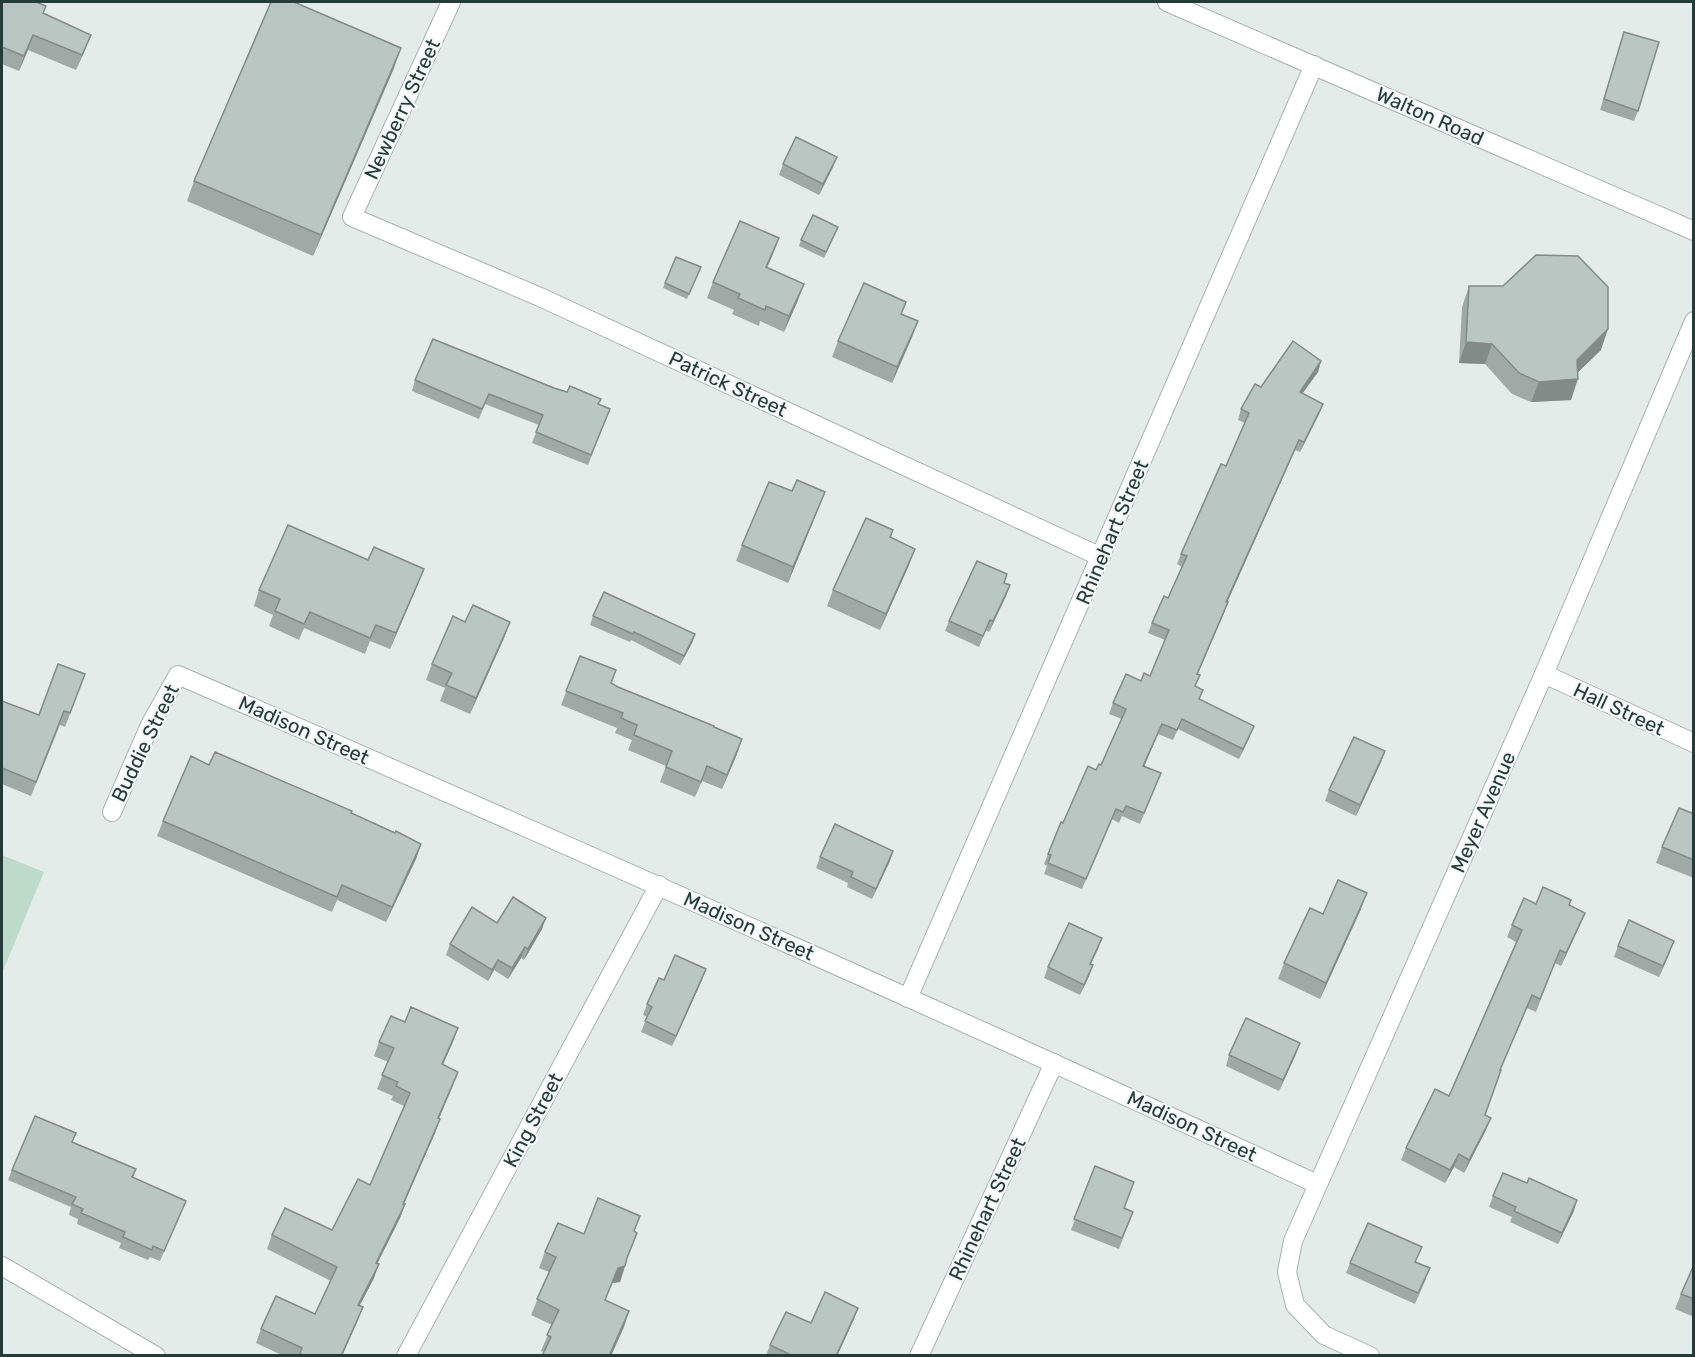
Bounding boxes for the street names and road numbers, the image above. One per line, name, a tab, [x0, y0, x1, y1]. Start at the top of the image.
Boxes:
street label: Newberry Street	[359, 35, 445, 183]
street label: Walton Road	[1372, 82, 1488, 150]
street label: Patrick Street	[665, 346, 791, 422]
street label: Rhinehart Street	[1071, 456, 1153, 608]
street label: Hall Street	[1570, 677, 1669, 741]
street label: Buddie Street	[106, 680, 184, 806]
street label: Madison Street	[235, 691, 373, 770]
street label: Meyer Avenue	[1446, 748, 1520, 876]
street label: Madison Street	[680, 887, 818, 966]
street label: King Street	[498, 1068, 568, 1171]
street label: Madison Street	[1123, 1086, 1261, 1167]
street label: Rhinehart Street	[943, 1134, 1031, 1284]

